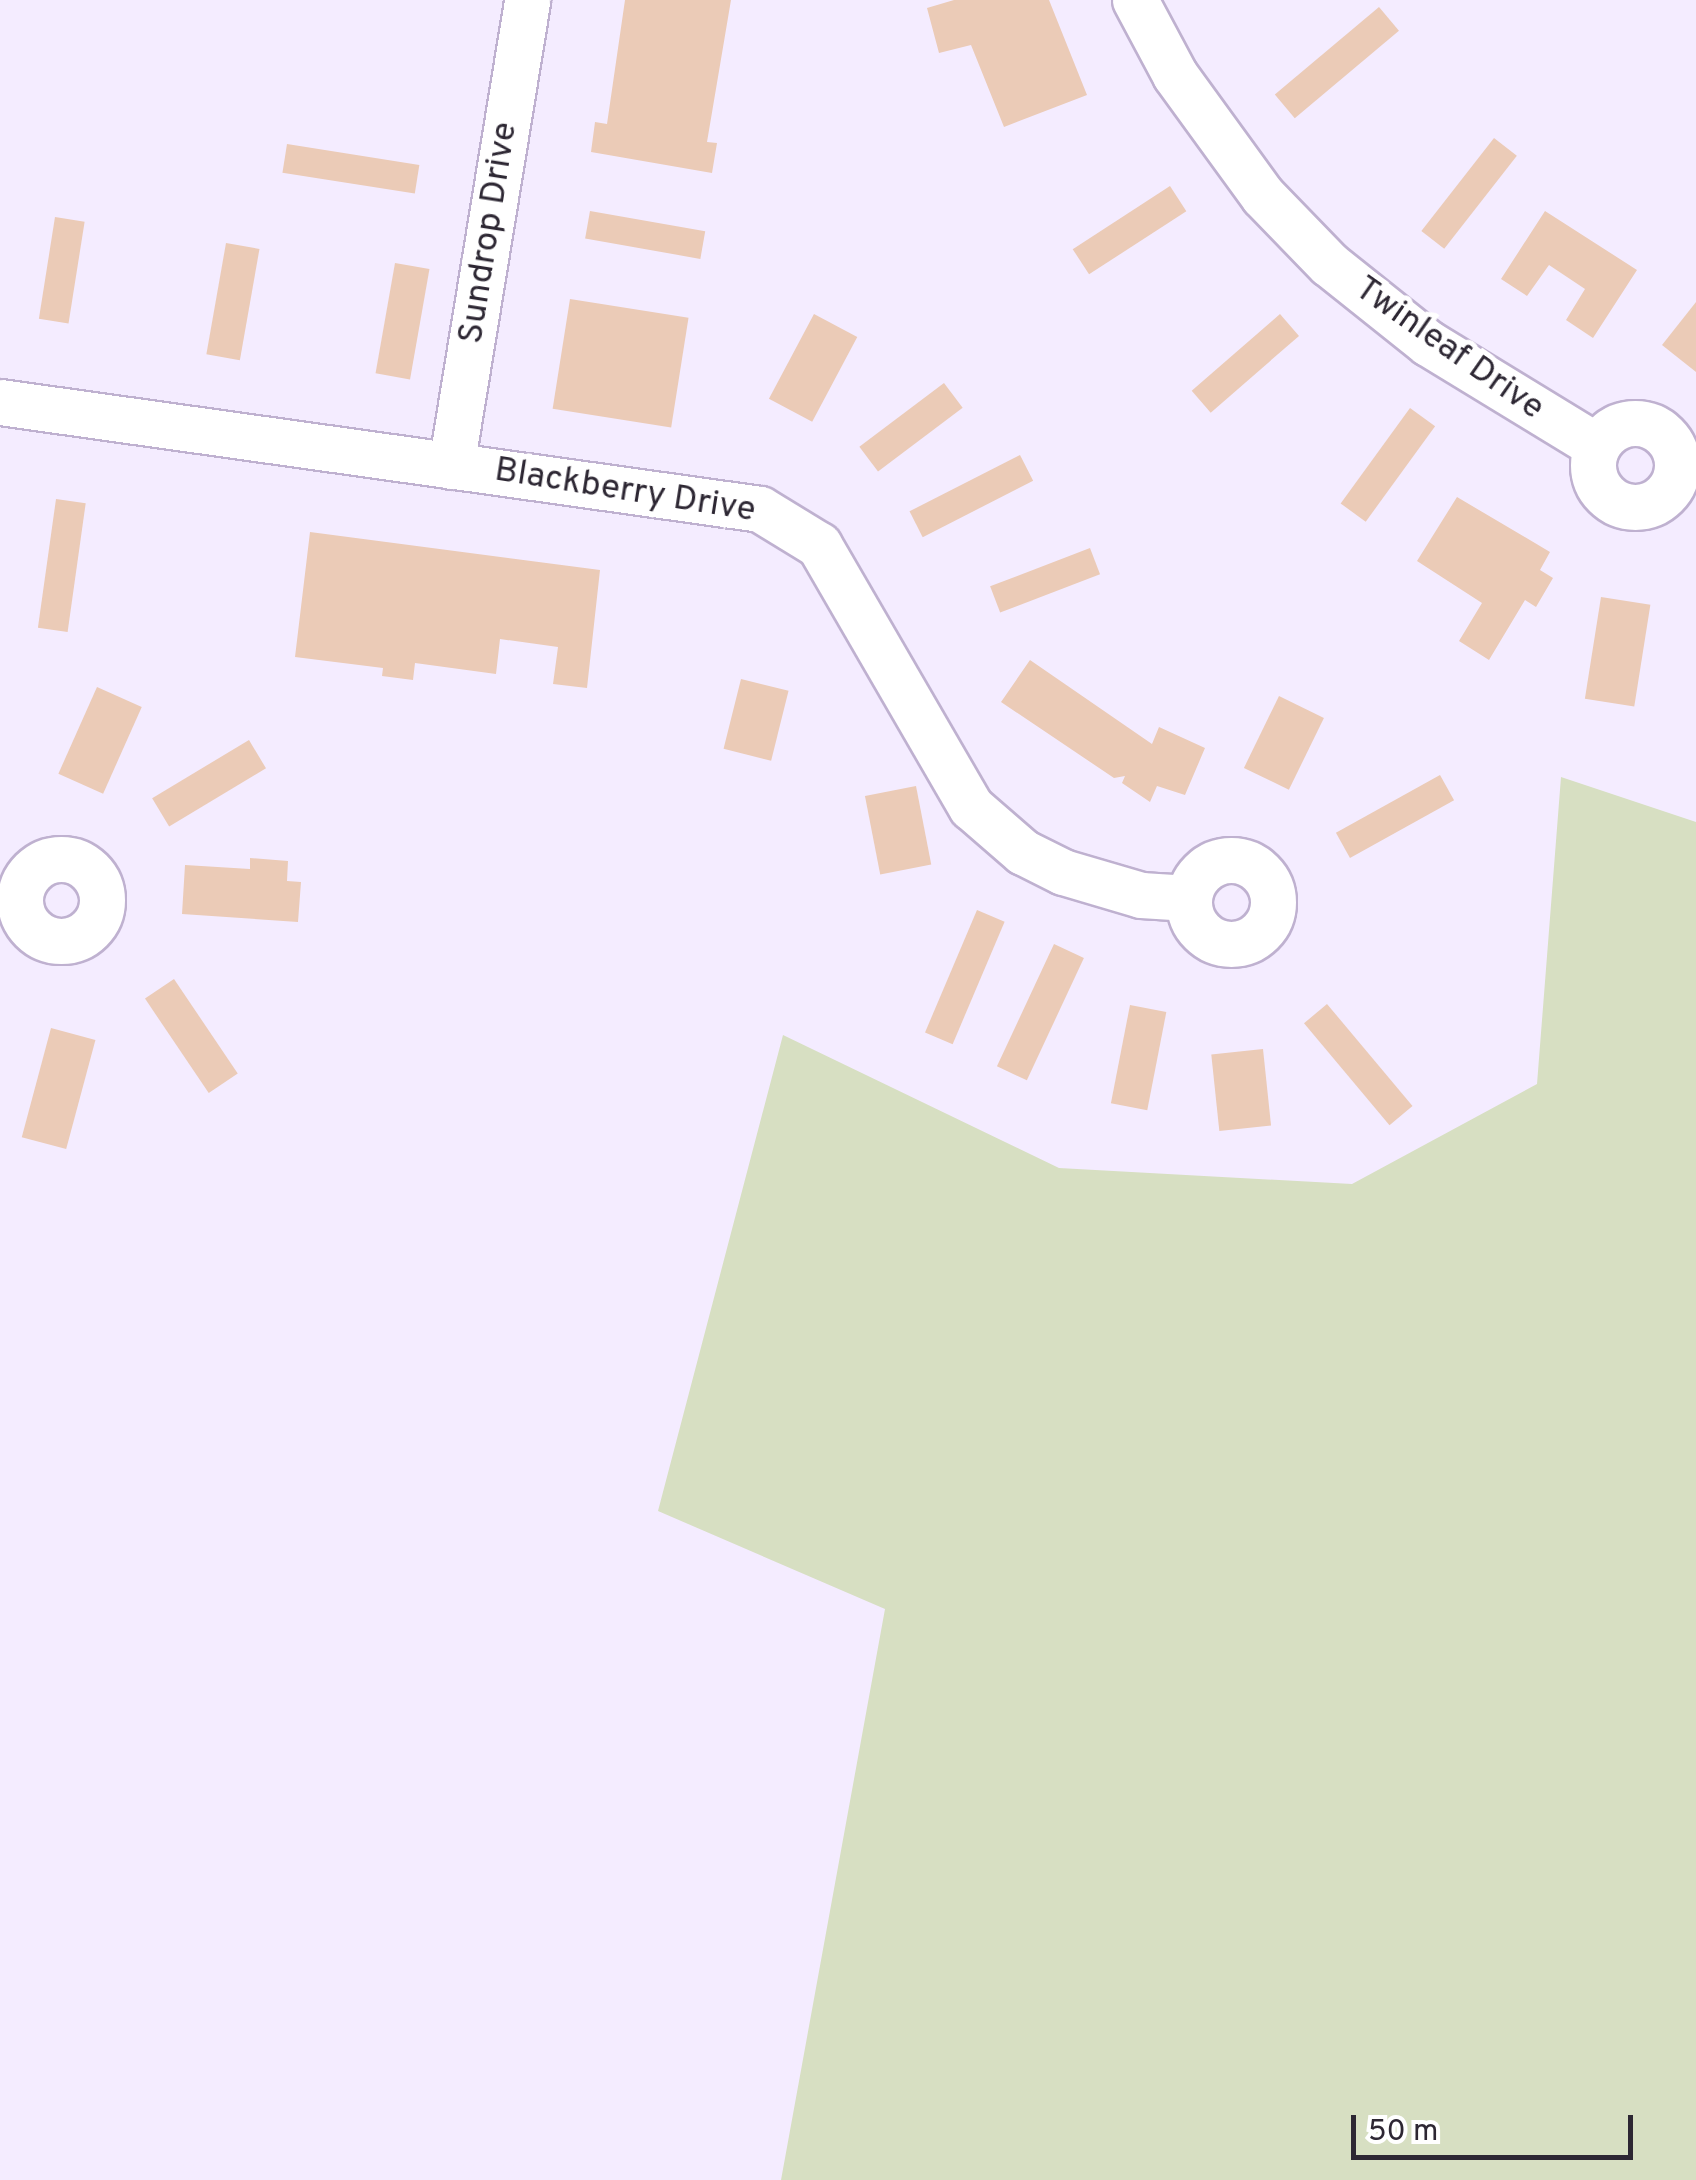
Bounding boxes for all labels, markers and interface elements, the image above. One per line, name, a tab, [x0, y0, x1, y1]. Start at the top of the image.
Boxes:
street label: Sundrop Drive	[451, 119, 527, 347]
street label: Twinleaf Drive	[1346, 268, 1552, 430]
street label: Blackberry Drive	[492, 450, 758, 532]
scale bar	[1356, 2095, 1638, 2157]
text: 50 m	[1368, 2114, 1438, 2151]

